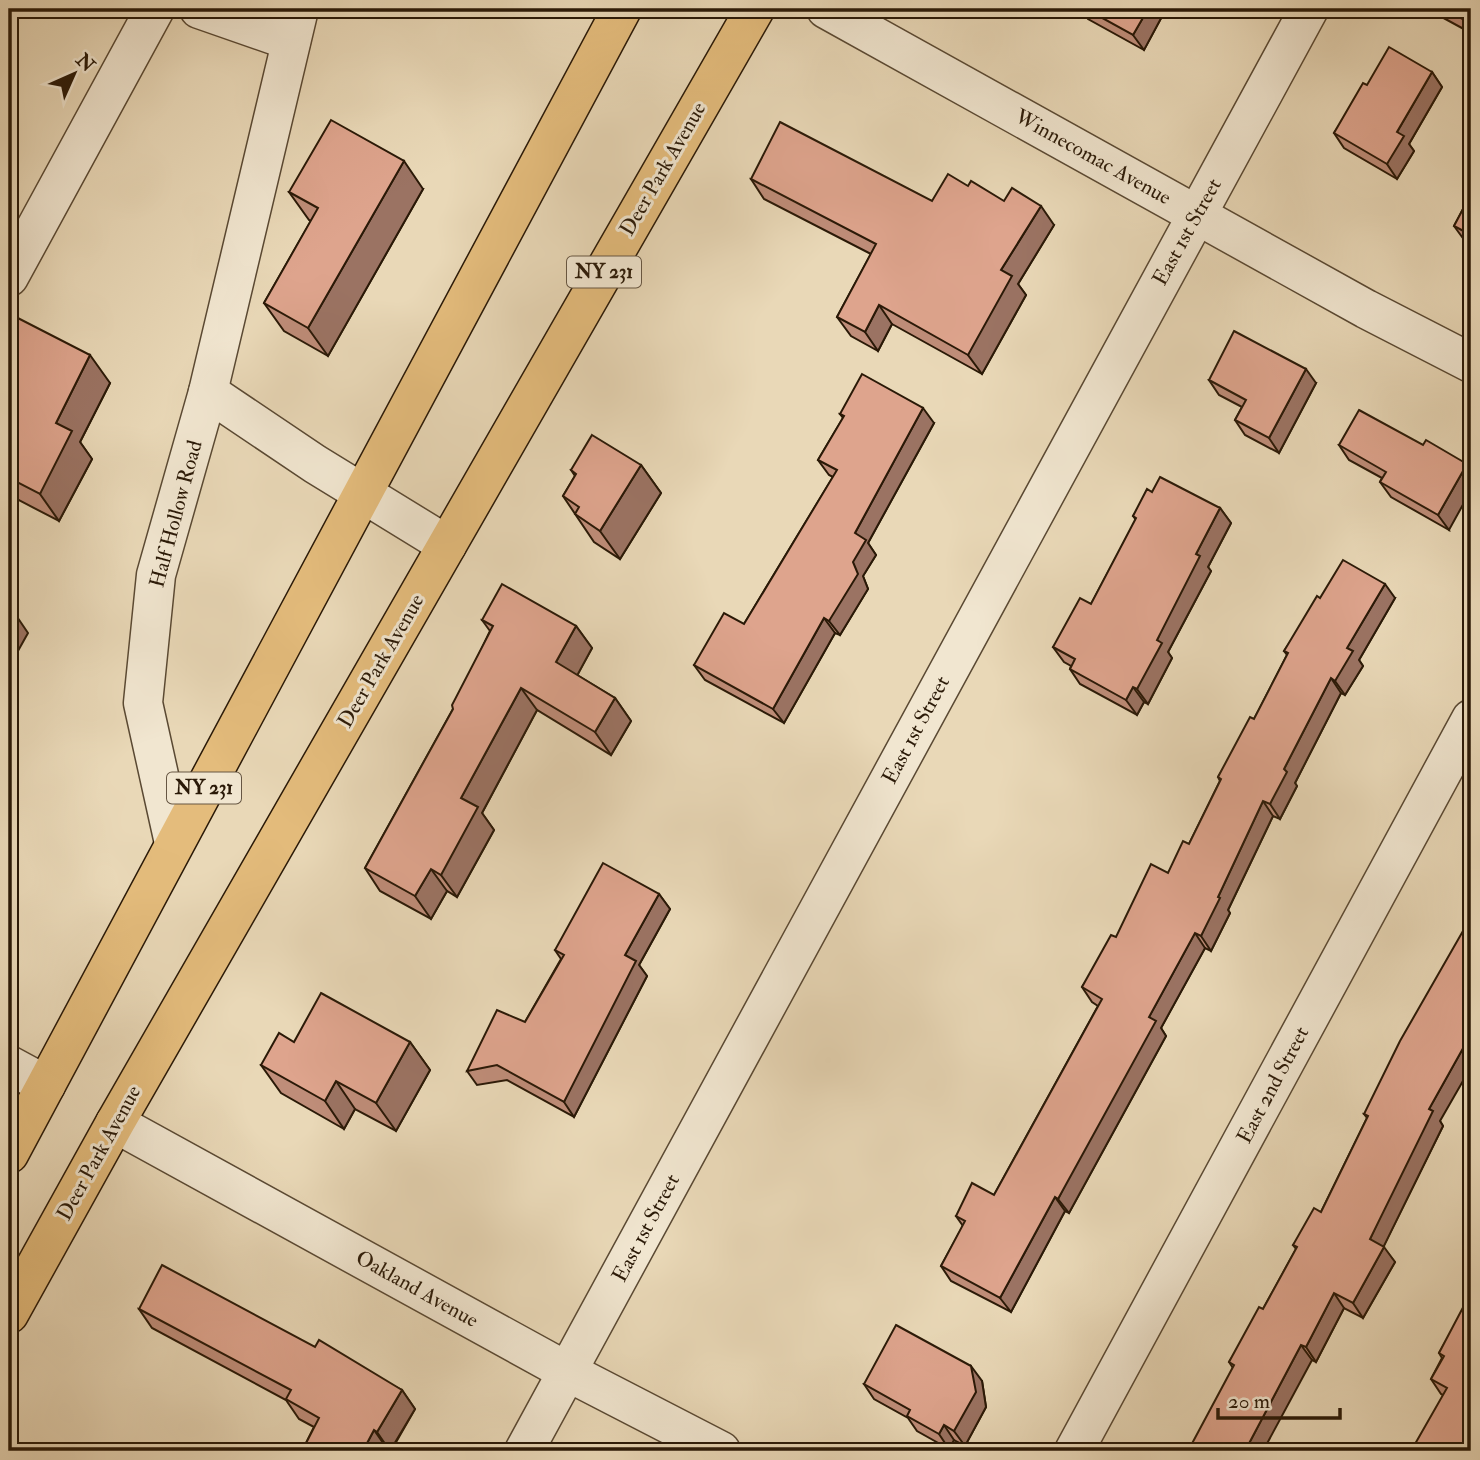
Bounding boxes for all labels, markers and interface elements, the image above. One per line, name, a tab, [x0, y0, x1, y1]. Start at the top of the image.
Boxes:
north arrow	[38, 38, 108, 108]
text: N	[70, 47, 101, 78]
street label: Deer Park Avenue	[614, 97, 712, 241]
street label: Winnecomac Avenue	[1009, 102, 1176, 211]
street label: East 1st Street	[1146, 173, 1228, 290]
road number: NY 231	[567, 256, 641, 288]
street label: Half Hollow Road	[143, 437, 209, 591]
street label: Deer Park Avenue	[332, 589, 430, 733]
street label: East 1st Street	[876, 671, 956, 789]
road number: NY 231	[167, 772, 241, 804]
street label: East 2nd Street	[1231, 1022, 1315, 1148]
street label: Deer Park Avenue	[51, 1081, 147, 1225]
street label: East 1st Street	[606, 1169, 686, 1287]
street label: Oakland Avenue	[351, 1244, 483, 1334]
scale bar	[1218, 1376, 1340, 1420]
text: 20 m	[1228, 1388, 1270, 1415]

